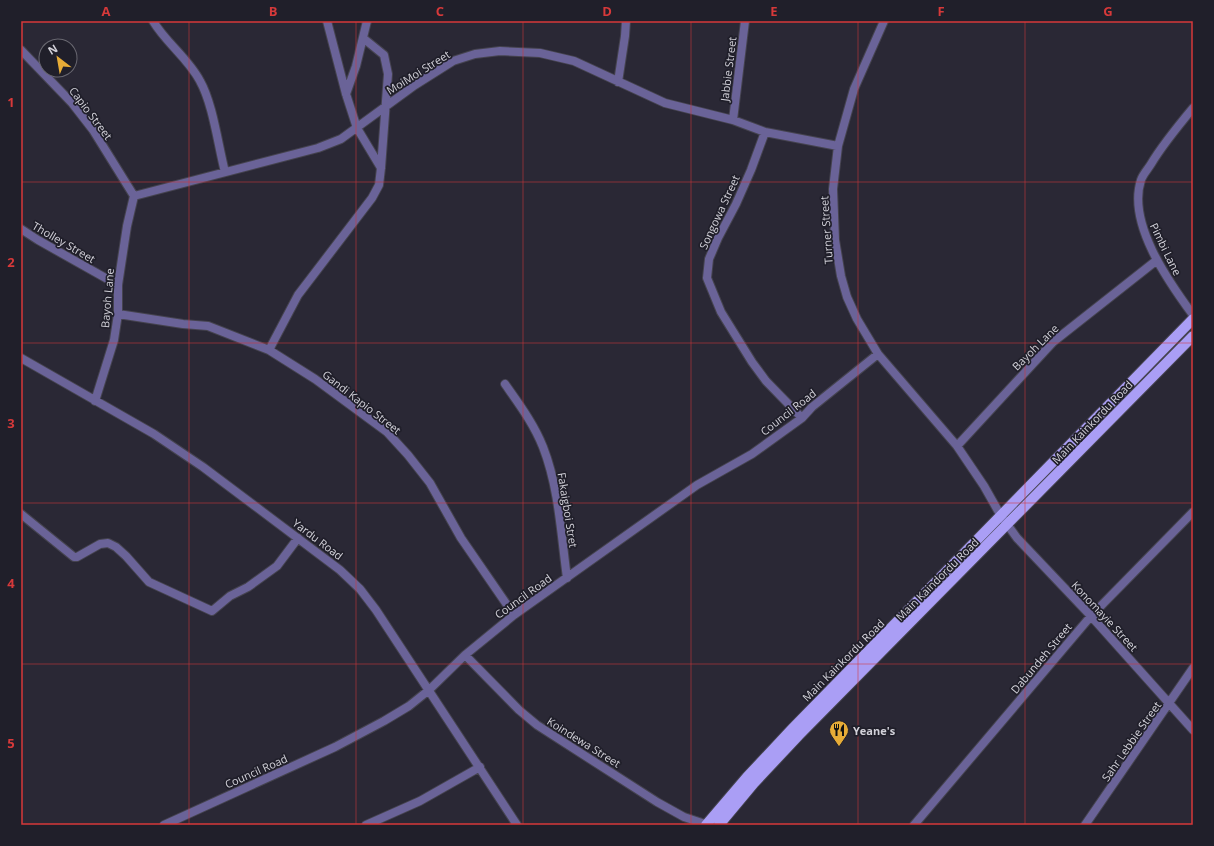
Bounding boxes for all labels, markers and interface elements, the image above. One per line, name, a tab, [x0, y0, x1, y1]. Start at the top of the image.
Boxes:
text: A	[102, 2, 111, 20]
text: B	[269, 2, 278, 20]
text: C	[436, 2, 444, 20]
text: D	[602, 2, 612, 20]
text: E	[770, 2, 778, 20]
text: F	[937, 2, 945, 20]
text: G	[1103, 2, 1113, 20]
street label: Jabbie Street	[716, 36, 739, 103]
north arrow	[38, 38, 78, 78]
text: N	[45, 40, 60, 58]
street label: MoiMoi Street	[383, 46, 453, 97]
street label: Capio Street	[66, 83, 116, 143]
text: 1	[7, 93, 15, 111]
street label: Songowa Street	[695, 172, 743, 252]
street label: Turner Street	[816, 195, 836, 265]
street label: Tholley Street	[30, 218, 98, 266]
street label: Pimbi Lane	[1147, 220, 1185, 278]
text: 2	[7, 253, 15, 271]
street label: Bayoh Lane	[97, 268, 117, 328]
street label: Bayoh Lane	[1009, 321, 1061, 373]
street label: Gandi Kapio Street	[320, 367, 404, 437]
street label: Main Kainkordu Road	[1048, 377, 1136, 467]
street label: Council Road	[757, 385, 819, 439]
text: 3	[7, 414, 15, 432]
street label: Fakaigboi Stret	[555, 471, 581, 549]
street label: Yardu Road	[290, 515, 346, 563]
street label: Main Kaindordu Road	[892, 534, 982, 624]
street label: Council Road	[492, 570, 554, 622]
text: 4	[7, 574, 15, 592]
street label: Konomayie Street	[1068, 578, 1142, 654]
street label: Main Kainkordu Road	[799, 616, 887, 704]
street label: Dabundeh Street	[1007, 620, 1075, 696]
street label: Sahr Lebbie Street	[1098, 698, 1164, 784]
street label: Koindewa Street	[544, 713, 624, 771]
restaurant icon: Yeane's	[828, 719, 850, 747]
place label: Yeane's	[853, 723, 896, 738]
text: 5	[7, 734, 15, 752]
street label: Council Road	[222, 751, 290, 791]

